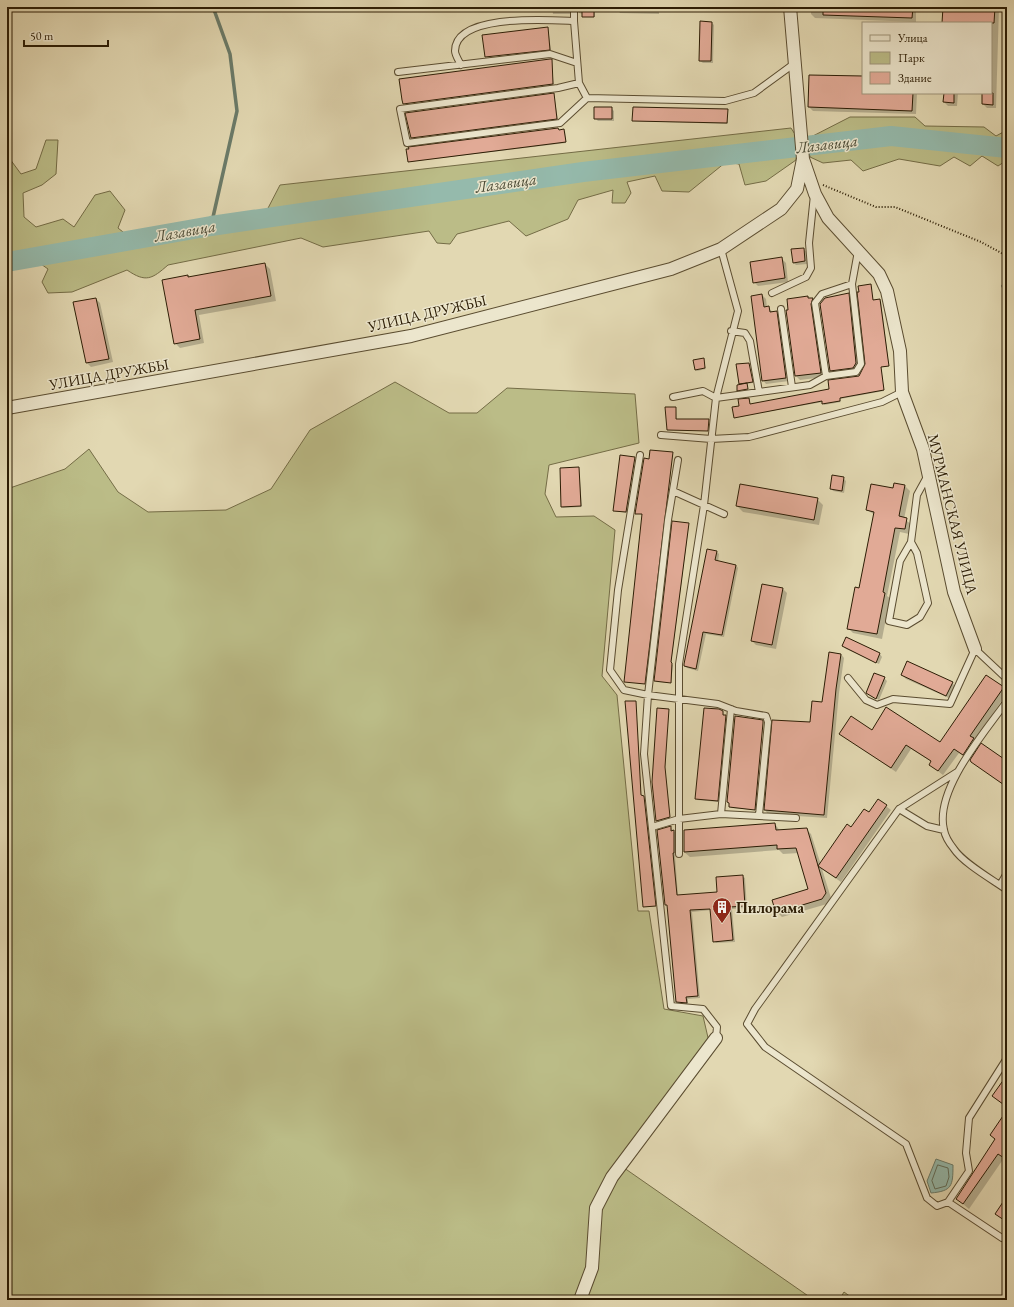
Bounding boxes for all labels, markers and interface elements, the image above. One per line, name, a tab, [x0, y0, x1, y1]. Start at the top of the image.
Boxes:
scale bar	[24, 22, 108, 48]
legend	[862, 22, 992, 94]
text: 50 m	[30, 28, 54, 44]
text: Улица	[897, 30, 928, 46]
text: Парк	[898, 50, 925, 66]
text: Здание	[898, 70, 932, 86]
water label: Лазавица	[794, 130, 859, 158]
water label: Лазавица	[473, 168, 538, 198]
water label: Лазавица	[152, 215, 217, 247]
street label: УЛИЦА ДРУЖБЫ	[365, 290, 488, 336]
street label: УЛИЦА ДРУЖБЫ	[47, 354, 170, 394]
street label: МУРМАНСКАЯ УЛИЦА	[924, 432, 982, 597]
building icon: Пилорама	[711, 896, 733, 924]
place label: Пилорама	[736, 898, 804, 917]

